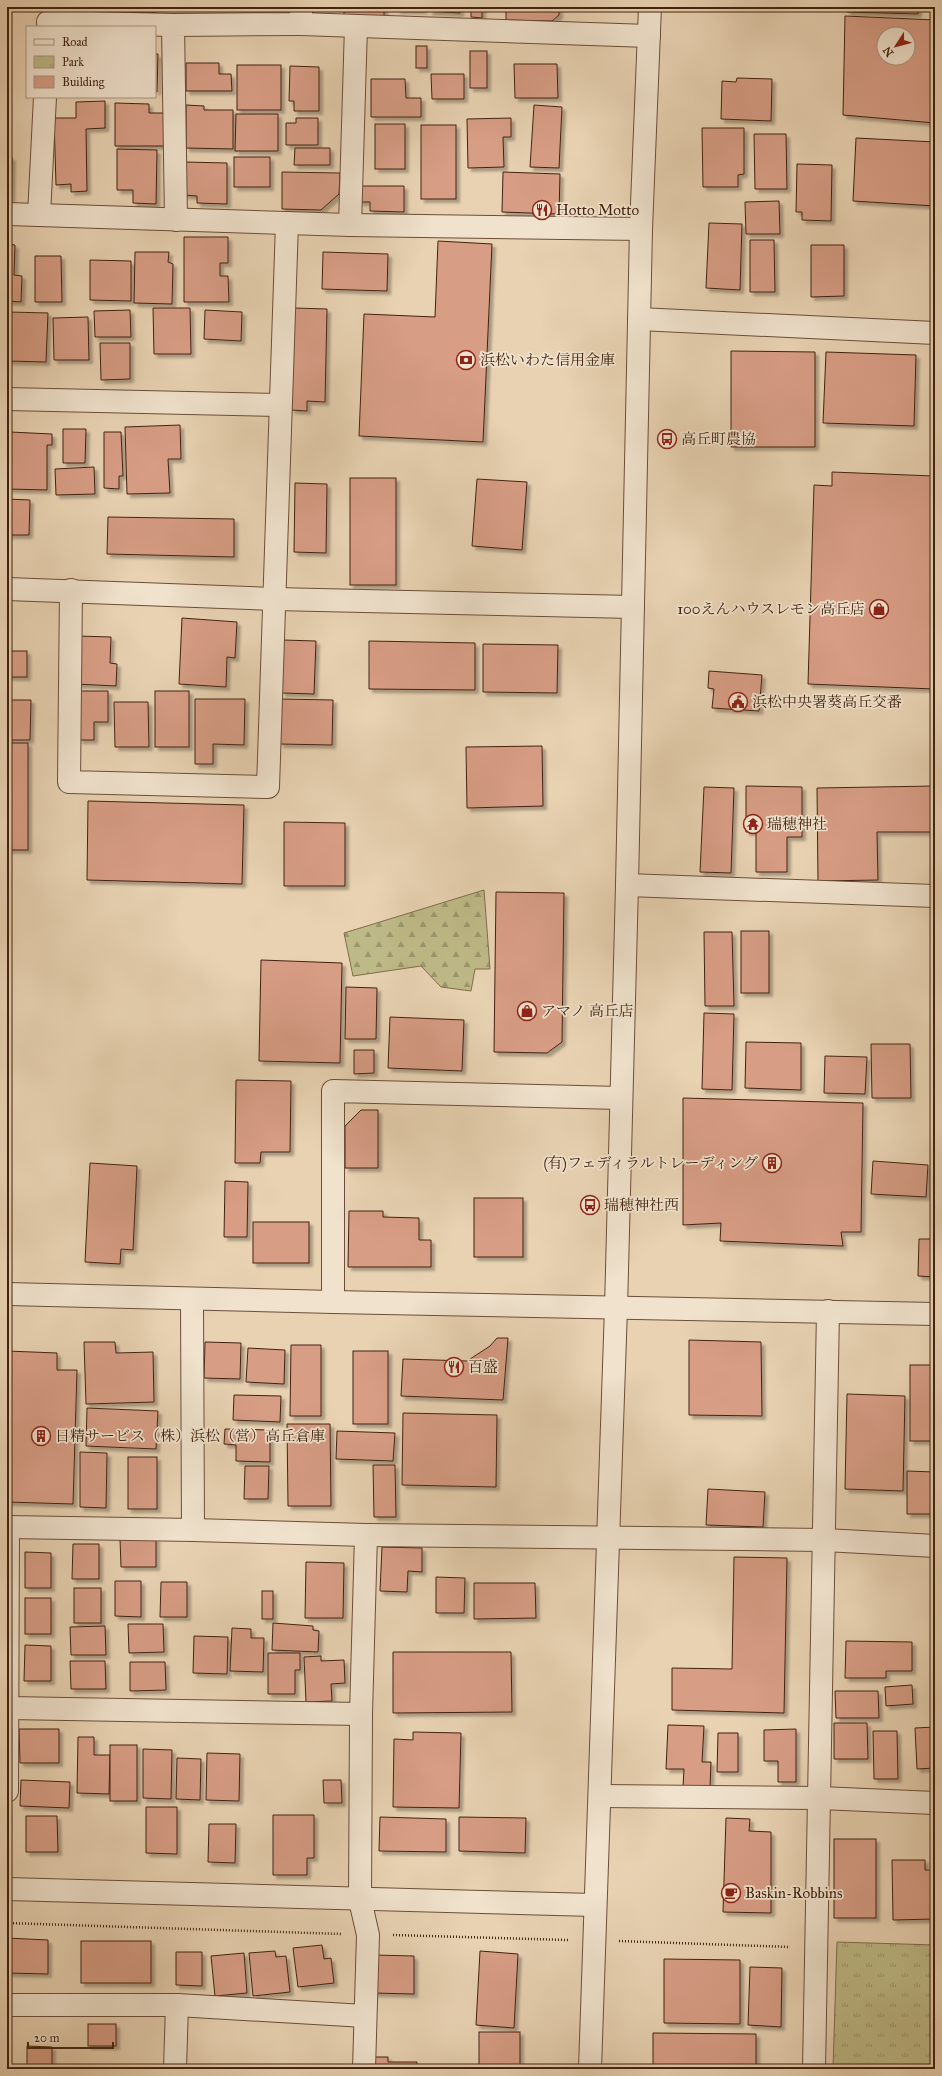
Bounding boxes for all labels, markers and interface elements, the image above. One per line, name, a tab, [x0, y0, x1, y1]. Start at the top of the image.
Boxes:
legend	[26, 26, 156, 98]
north arrow	[876, 26, 916, 66]
text: Road	[62, 35, 88, 49]
text: N	[880, 43, 896, 59]
text: Park	[62, 55, 84, 69]
text: Building	[62, 75, 105, 90]
restaurant icon: Hotto Motto	[531, 199, 553, 221]
place label: Hotto Motto	[556, 201, 640, 219]
bank icon: 浜松いわた信用金庫	[455, 349, 477, 371]
place label: 浜松いわた信用金庫	[480, 351, 615, 369]
bus stop icon: 高丘町農協	[656, 428, 678, 450]
place label: 高丘町農協	[681, 430, 756, 448]
shop icon: 100えんハウスレモン高丘店	[868, 598, 890, 620]
place label: 100えんハウスレモン高丘店	[677, 600, 865, 618]
public building icon: 浜松中央署葵高丘交番	[727, 691, 749, 713]
place label: 浜松中央署葵高丘交番	[752, 693, 902, 711]
temple icon: 瑞穂神社	[742, 813, 764, 835]
place label: 瑞穂神社	[767, 815, 827, 833]
shop icon: アマノ 高丘店	[516, 1000, 538, 1022]
place label: アマノ 高丘店	[541, 1002, 634, 1020]
building icon: (有)フェディラルトレーディング	[761, 1152, 783, 1174]
place label: (有)フェディラルトレーディング	[544, 1154, 758, 1173]
bus stop icon: 瑞穂神社西	[579, 1194, 601, 1216]
place label: 瑞穂神社西	[604, 1196, 679, 1214]
restaurant icon: 百盛	[443, 1356, 465, 1378]
place label: 百盛	[468, 1358, 498, 1376]
building icon: 日精サービス（株）浜松（営）高丘倉庫	[30, 1425, 52, 1447]
place label: 日精サービス（株）浜松（営）高丘倉庫	[55, 1427, 325, 1445]
cafe icon: Baskin-Robbins	[720, 1882, 742, 1904]
place label: Baskin-Robbins	[745, 1884, 842, 1902]
scale bar	[28, 2024, 113, 2050]
text: 20 m	[34, 2031, 60, 2045]

